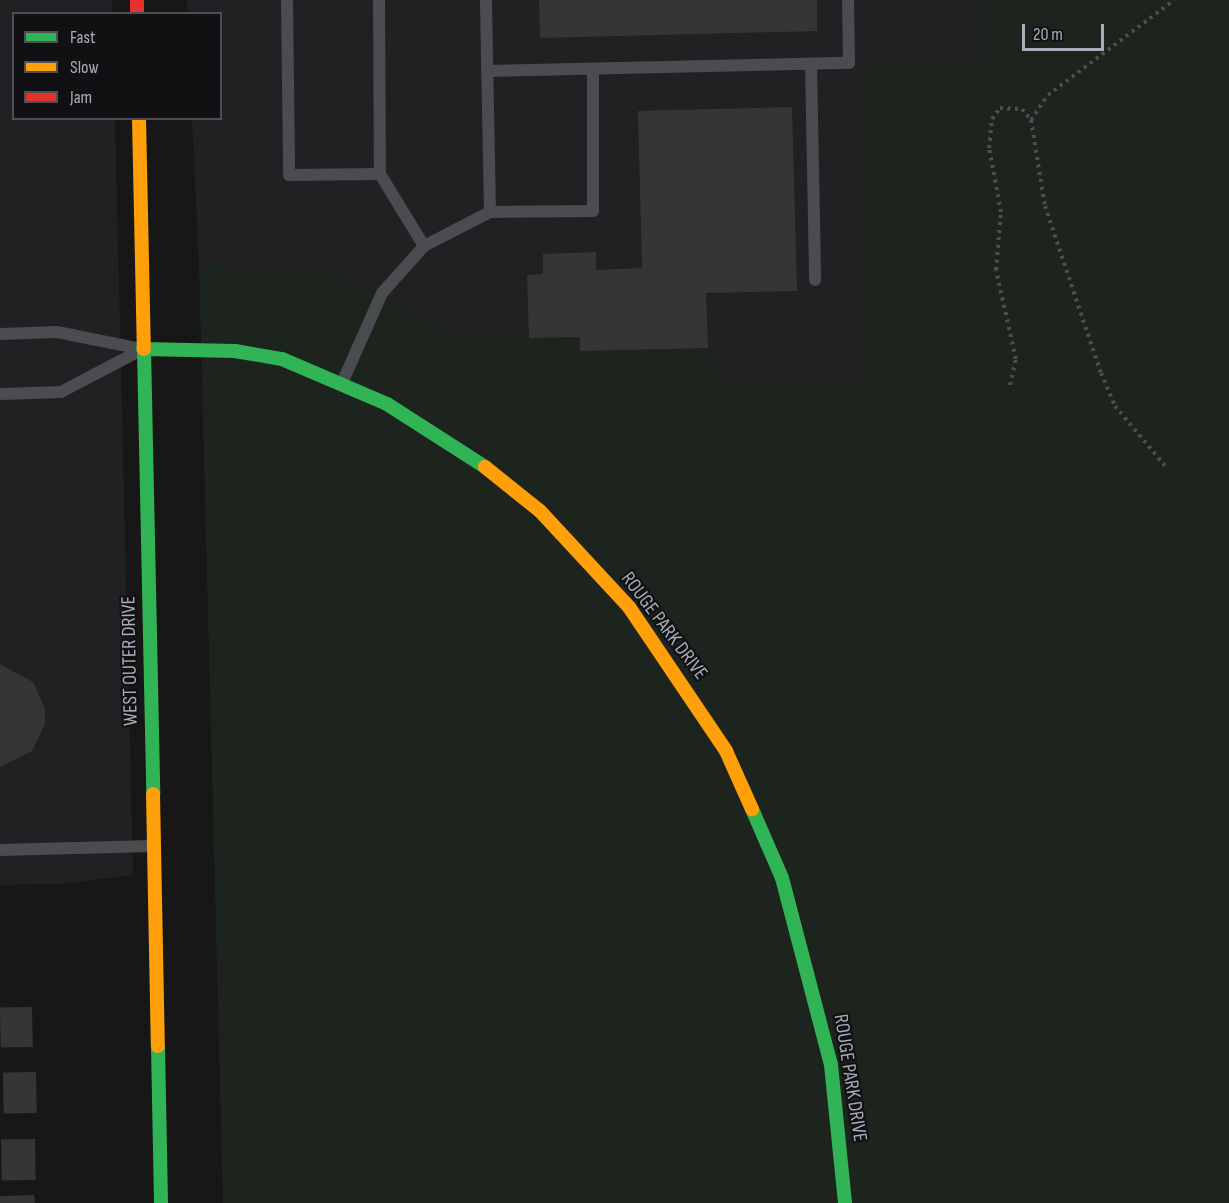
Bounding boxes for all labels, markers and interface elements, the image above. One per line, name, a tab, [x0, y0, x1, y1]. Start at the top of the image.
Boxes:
legend	[12, 12, 222, 120]
scale bar	[1025, 12, 1108, 50]
text: 20 m	[1033, 24, 1063, 45]
text: Fast	[70, 27, 95, 48]
text: Slow	[70, 57, 99, 78]
text: Jam	[70, 87, 92, 108]
street label: ROUGE PARK DRIVE	[616, 567, 712, 685]
street label: WEST OUTER DRIVE	[117, 596, 143, 726]
street label: ROUGE PARK DRIVE	[828, 1013, 872, 1143]

